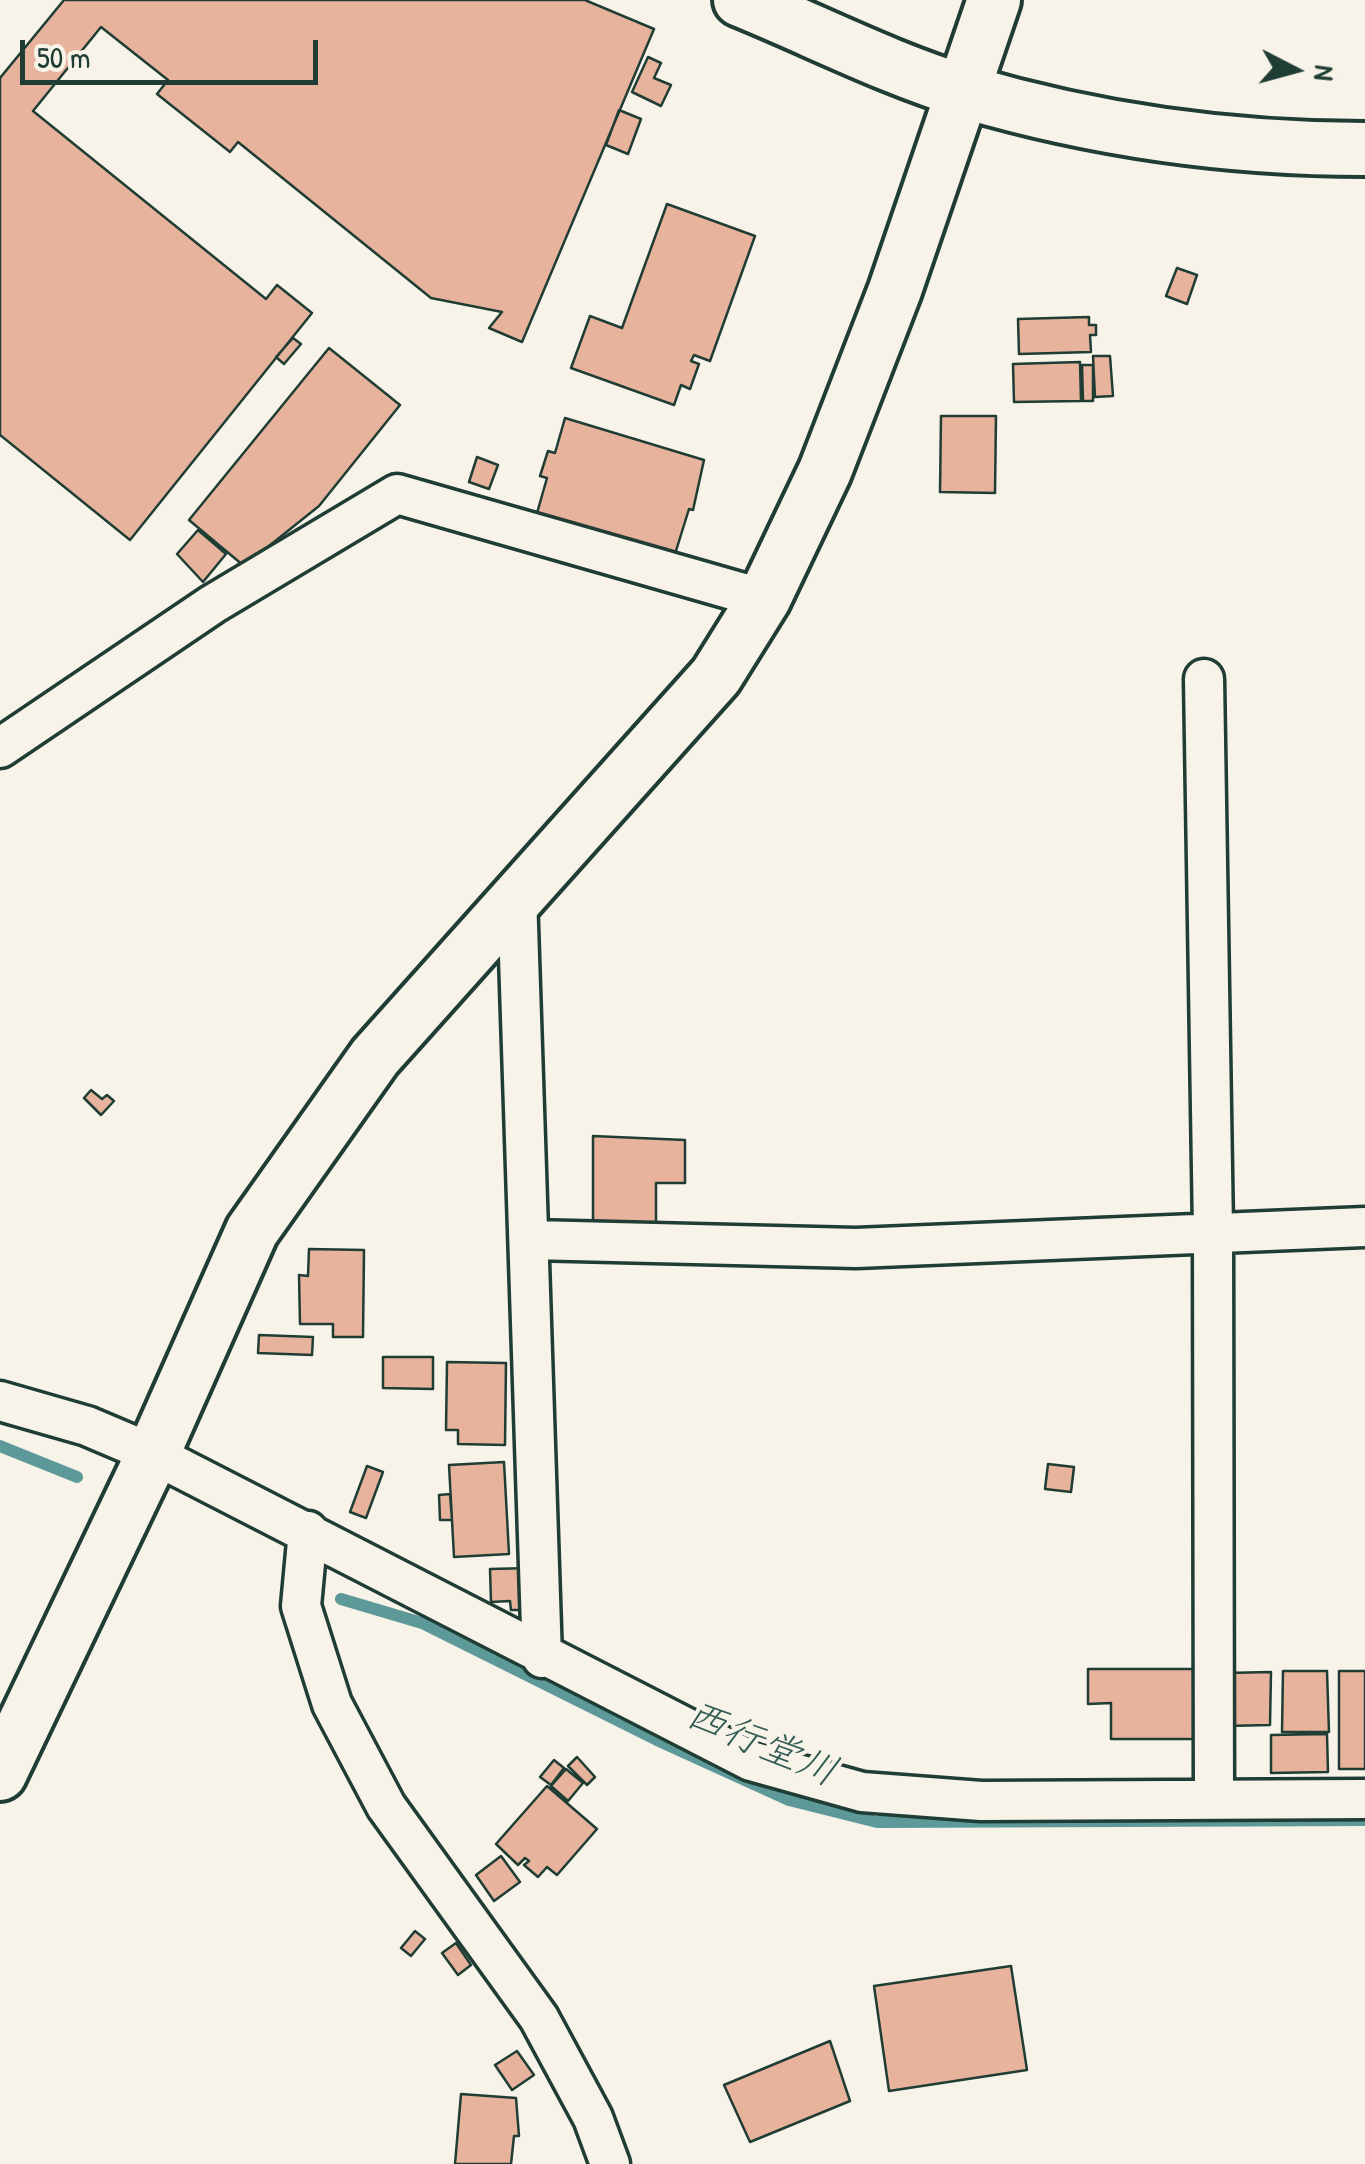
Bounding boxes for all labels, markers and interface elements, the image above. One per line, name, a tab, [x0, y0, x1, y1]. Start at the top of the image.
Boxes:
scale bar	[25, 20, 322, 82]
north arrow	[1245, 20, 1345, 120]
text: 50 m	[37, 37, 90, 77]
text: N	[1305, 64, 1345, 83]
water label: 西行堂川	[678, 1692, 844, 1798]

